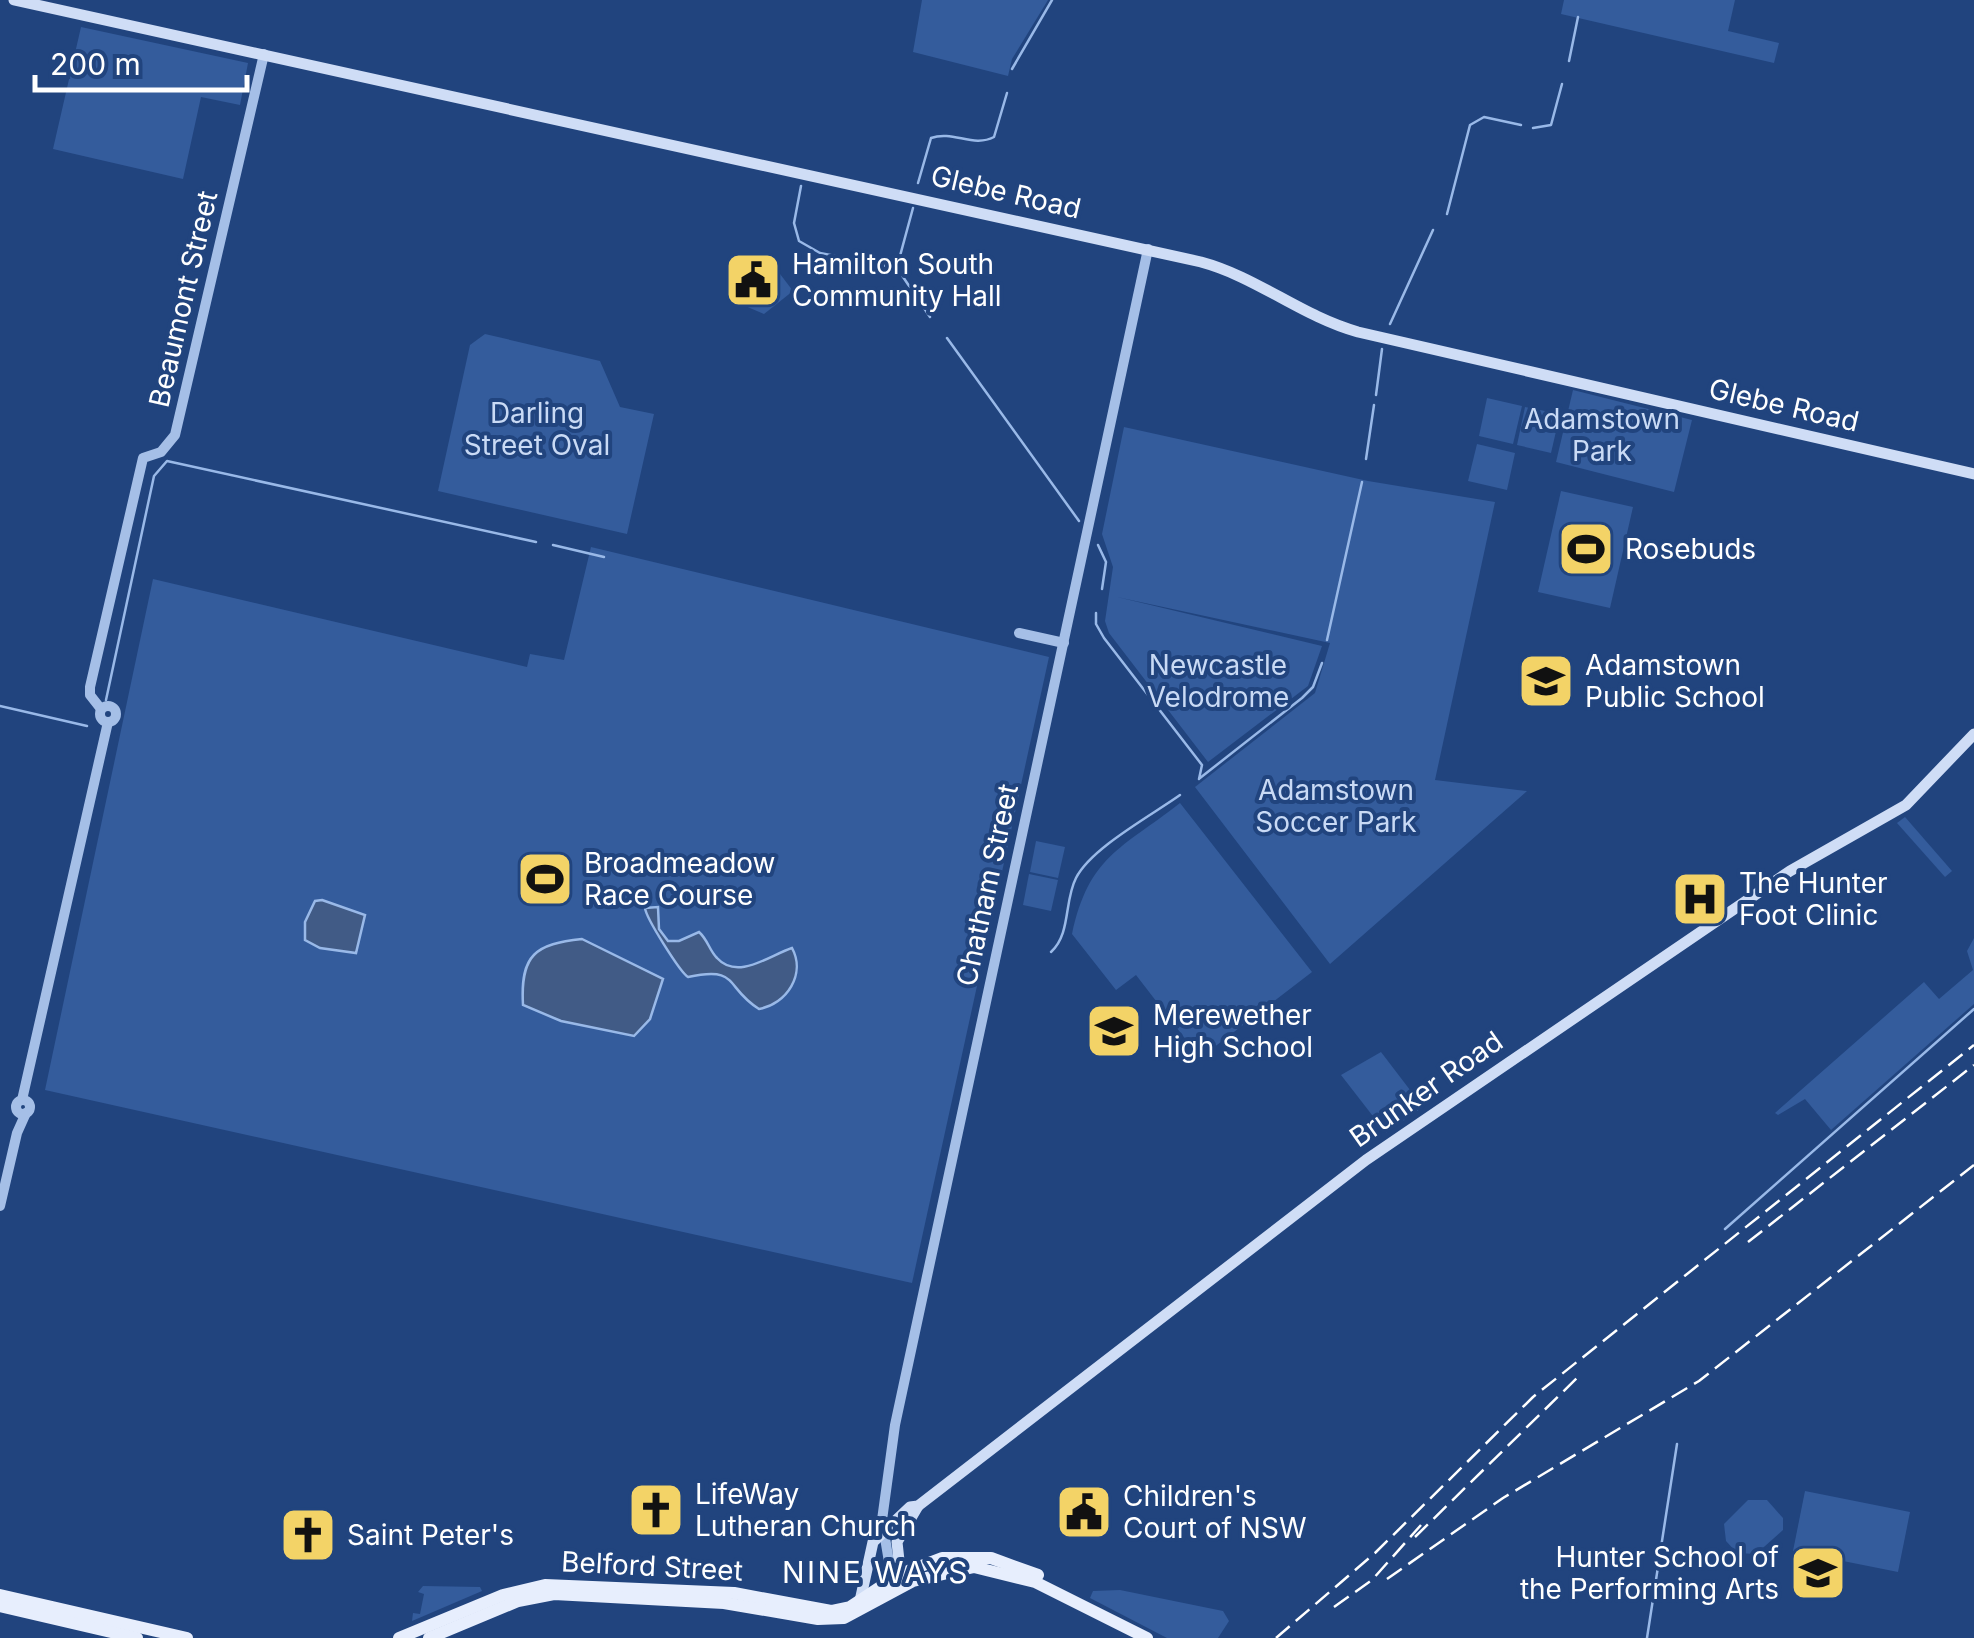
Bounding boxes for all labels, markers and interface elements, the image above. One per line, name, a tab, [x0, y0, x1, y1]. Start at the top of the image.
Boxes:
scale bar	[35, 30, 248, 92]
text: 200 m	[50, 46, 141, 82]
street label: Glebe Road	[928, 158, 1084, 226]
street label: Beaumont Street	[142, 187, 224, 411]
place label: Hamilton South Community Hall	[792, 247, 1002, 313]
public building icon: Hamilton South Community Hall	[723, 250, 783, 310]
street label: Glebe Road	[1706, 371, 1862, 439]
park label: Darling Street Oval	[464, 396, 610, 462]
park label: Adamstown Park	[1524, 402, 1680, 468]
sports icon: Rosebuds	[1556, 519, 1616, 579]
place label: Rosebuds	[1625, 532, 1756, 566]
park label: Newcastle Velodrome	[1147, 648, 1289, 714]
place label: Adamstown Public School	[1585, 648, 1765, 714]
school or university icon: Adamstown Public School	[1516, 651, 1576, 711]
park label: Adamstown Soccer Park	[1255, 773, 1417, 839]
street label: Chatham Street	[949, 781, 1025, 989]
place label: Broadmeadow Race Course	[584, 846, 776, 912]
sports icon: Broadmeadow Race Course	[515, 849, 575, 909]
place label: The Hunter Foot Clinic	[1739, 866, 1888, 932]
hospital icon: The Hunter Foot Clinic	[1670, 869, 1730, 929]
place label: Merewether High School	[1153, 998, 1313, 1064]
school or university icon: Merewether High School	[1084, 1001, 1144, 1061]
street label: Brunker Road	[1343, 1024, 1509, 1154]
place label: LifeWay Lutheran Church	[695, 1477, 916, 1543]
place label: Children's Court of NSW	[1123, 1479, 1307, 1545]
church icon: LifeWay Lutheran Church	[626, 1480, 686, 1540]
public building icon: Children's Court of NSW	[1054, 1482, 1114, 1542]
church icon: Saint Peter's	[278, 1505, 338, 1565]
place label: Saint Peter's	[347, 1518, 514, 1552]
place label: Hunter School of the Performing Arts	[1520, 1540, 1779, 1606]
school or university icon: Hunter School of the Performing Arts	[1788, 1543, 1848, 1603]
street label: Belford Street	[560, 1544, 744, 1588]
district label: NINE WAYS	[782, 1554, 970, 1590]

